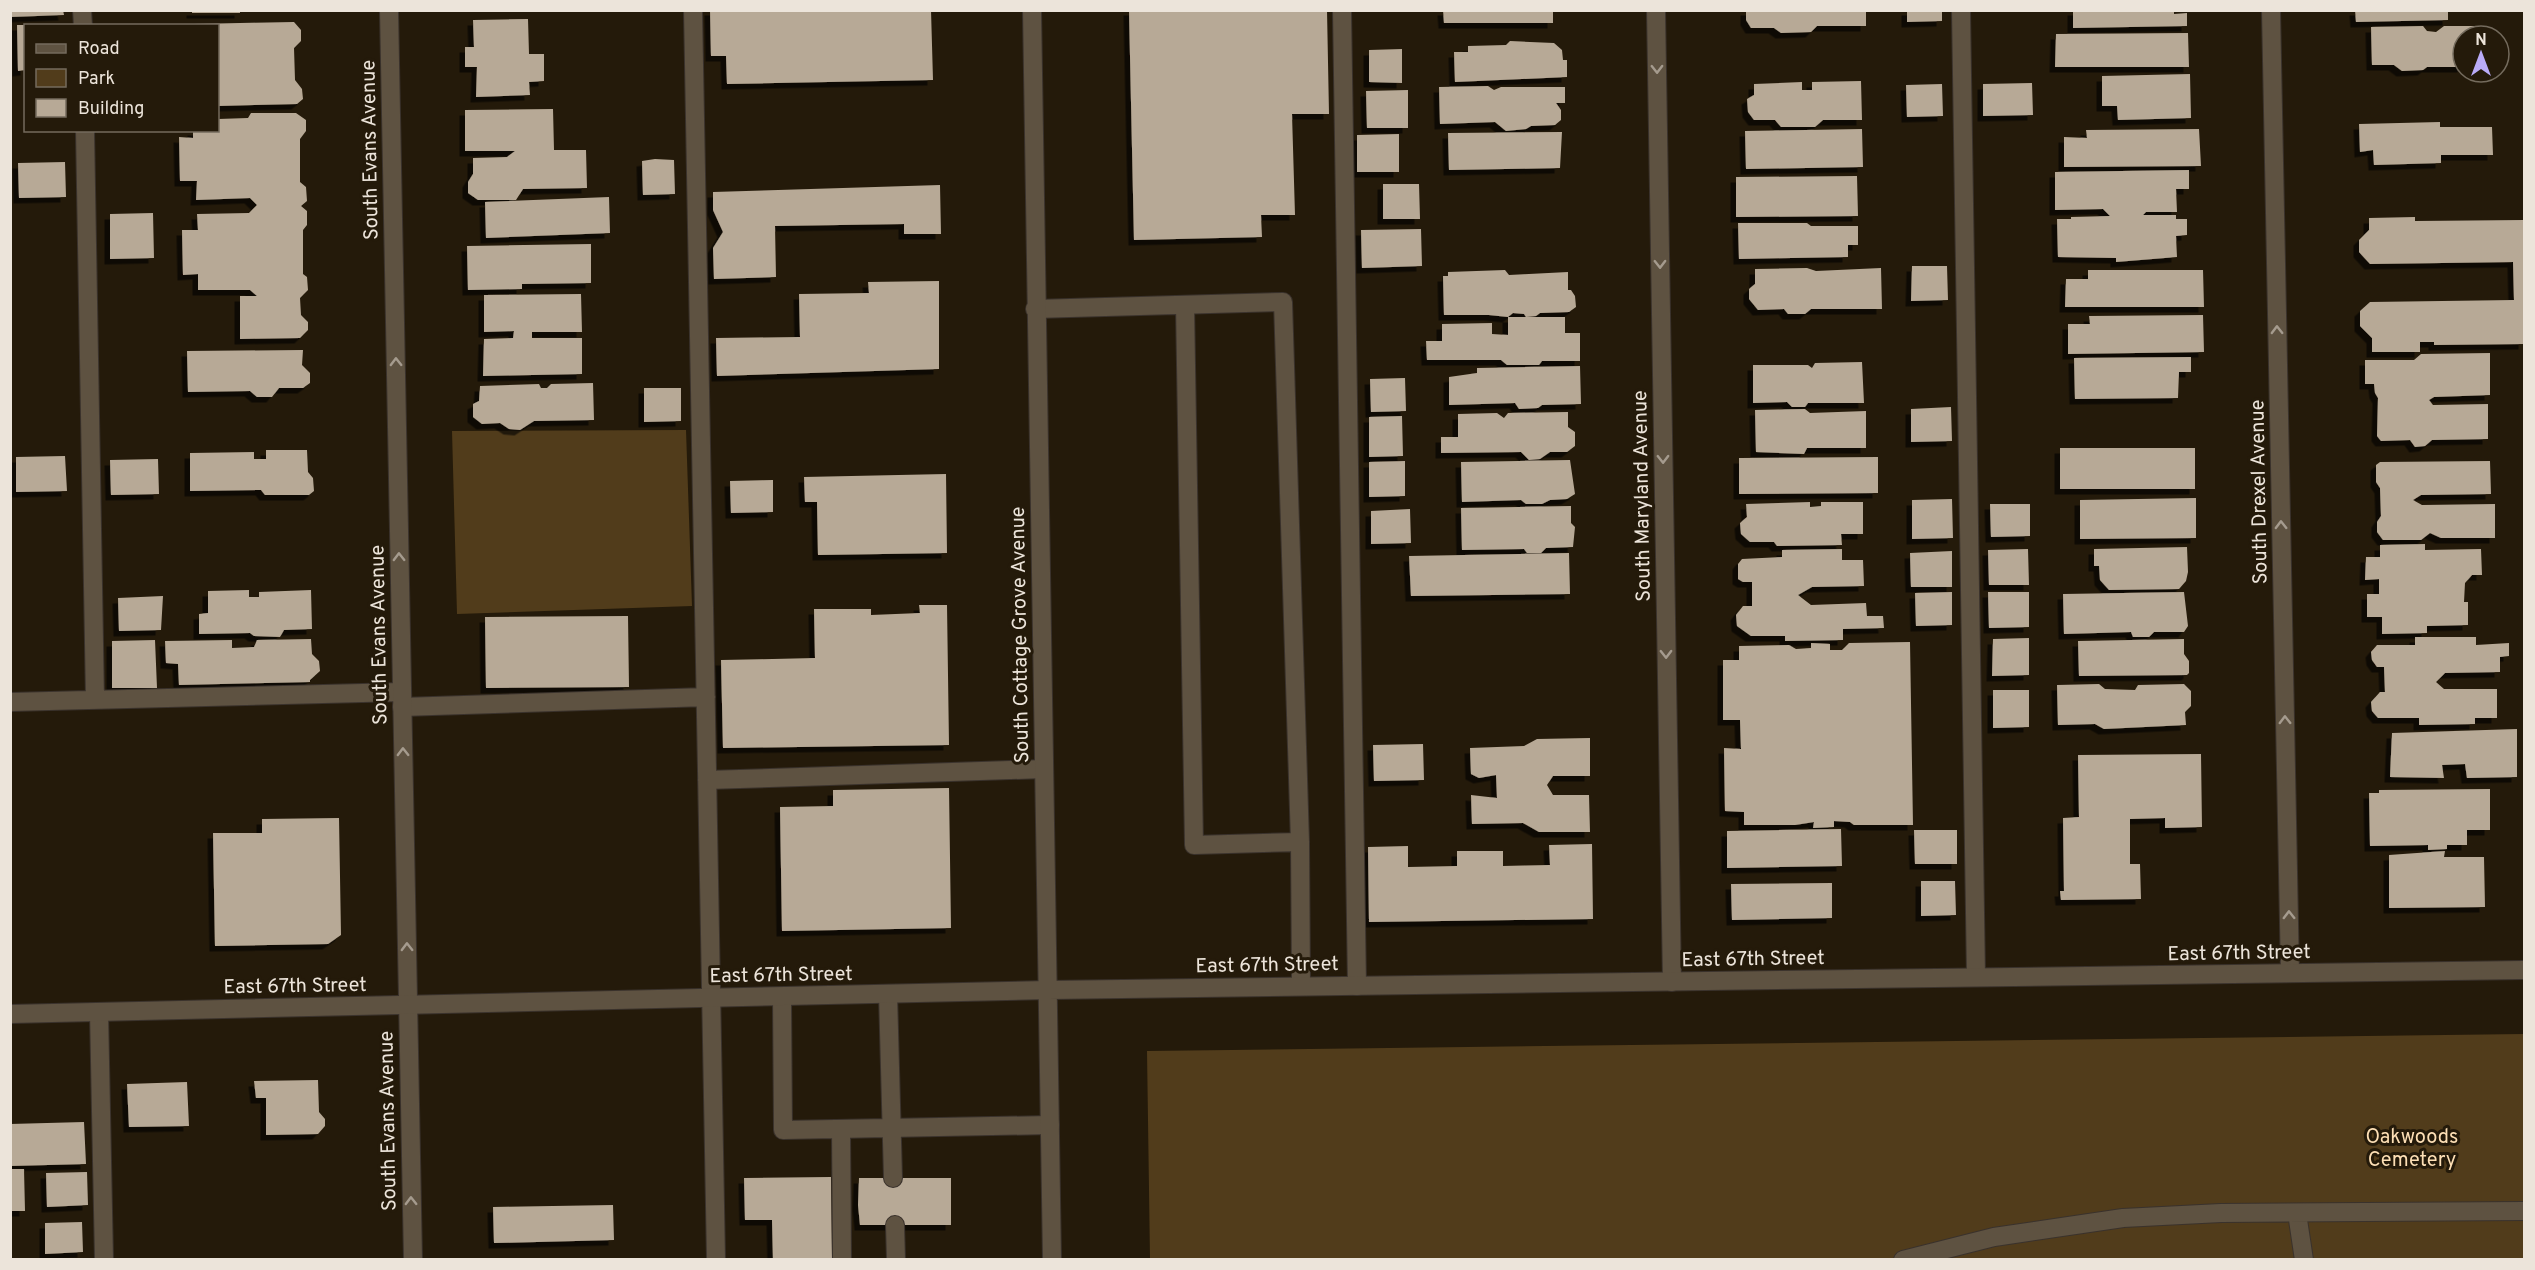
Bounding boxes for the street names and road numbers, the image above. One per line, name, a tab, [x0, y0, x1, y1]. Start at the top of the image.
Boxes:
street label: South Evans Avenue	[356, 60, 386, 240]
street label: South Maryland Avenue	[1628, 390, 1658, 602]
street label: South Drexel Avenue	[2245, 399, 2275, 585]
street label: South Cottage Grove Avenue	[1006, 506, 1036, 764]
street label: South Evans Avenue	[365, 545, 395, 725]
street label: East 67th Street	[2167, 940, 2311, 968]
street label: East 67th Street	[1681, 946, 1825, 974]
street label: East 67th Street	[1195, 952, 1339, 980]
street label: East 67th Street	[709, 962, 853, 990]
street label: East 67th Street	[223, 973, 367, 1001]
street label: South Evans Avenue	[374, 1031, 404, 1211]

